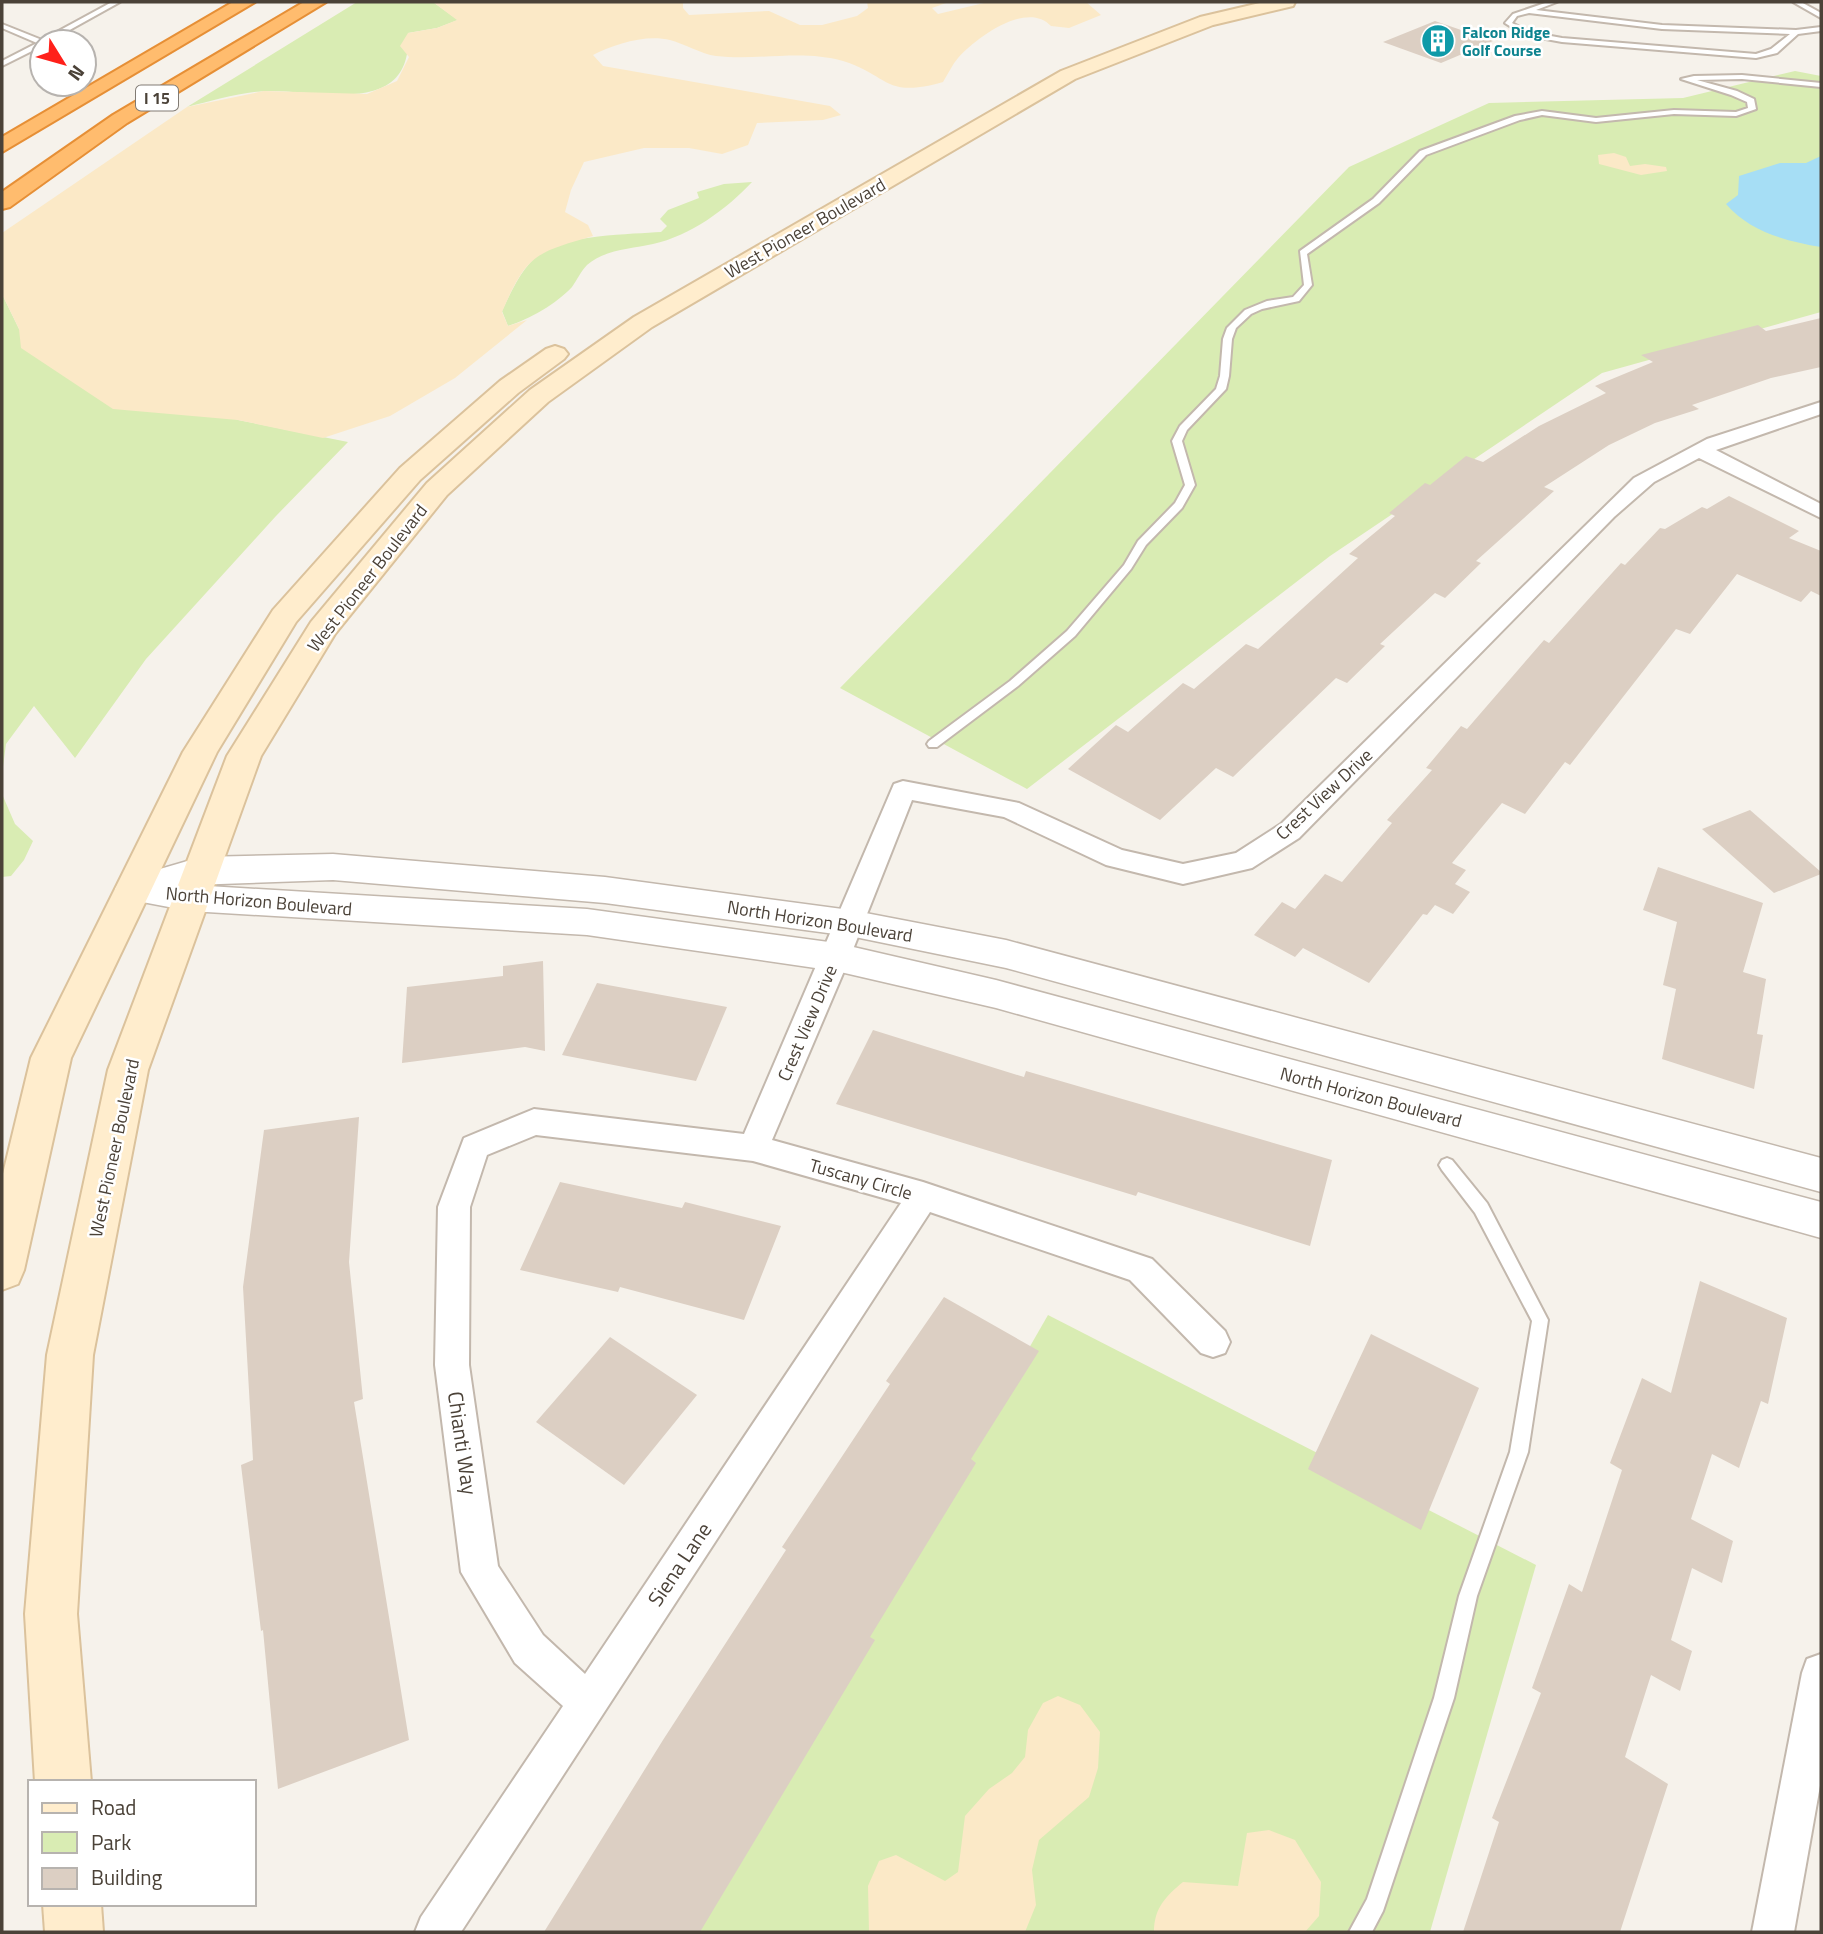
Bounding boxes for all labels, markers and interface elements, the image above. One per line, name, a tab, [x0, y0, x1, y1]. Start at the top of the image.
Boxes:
place label: Falcon Ridge Golf Course	[1462, 20, 1550, 62]
building icon: Falcon Ridge Golf Course	[1419, 22, 1457, 60]
north arrow	[28, 28, 98, 98]
text: N	[61, 60, 93, 88]
road number: I 15	[136, 86, 178, 110]
street label: West Pioneer Boulevard	[720, 171, 890, 285]
street label: West Pioneer Boulevard	[300, 498, 434, 658]
street label: Crest View Drive	[1269, 742, 1379, 846]
street label: North Horizon Boulevard	[165, 879, 353, 923]
street label: North Horizon Boulevard	[726, 893, 914, 949]
street label: Crest View Drive	[770, 961, 844, 1085]
street label: West Pioneer Boulevard	[82, 1056, 146, 1240]
street label: North Horizon Boulevard	[1277, 1060, 1465, 1134]
street label: Tuscany Circle	[806, 1151, 916, 1207]
street label: Chianti Way	[440, 1389, 486, 1497]
street label: Siena Lane	[639, 1515, 719, 1613]
legend	[28, 1780, 256, 1906]
text: Road	[91, 1791, 136, 1823]
text: Park	[91, 1826, 131, 1858]
text: Building	[91, 1861, 163, 1893]

